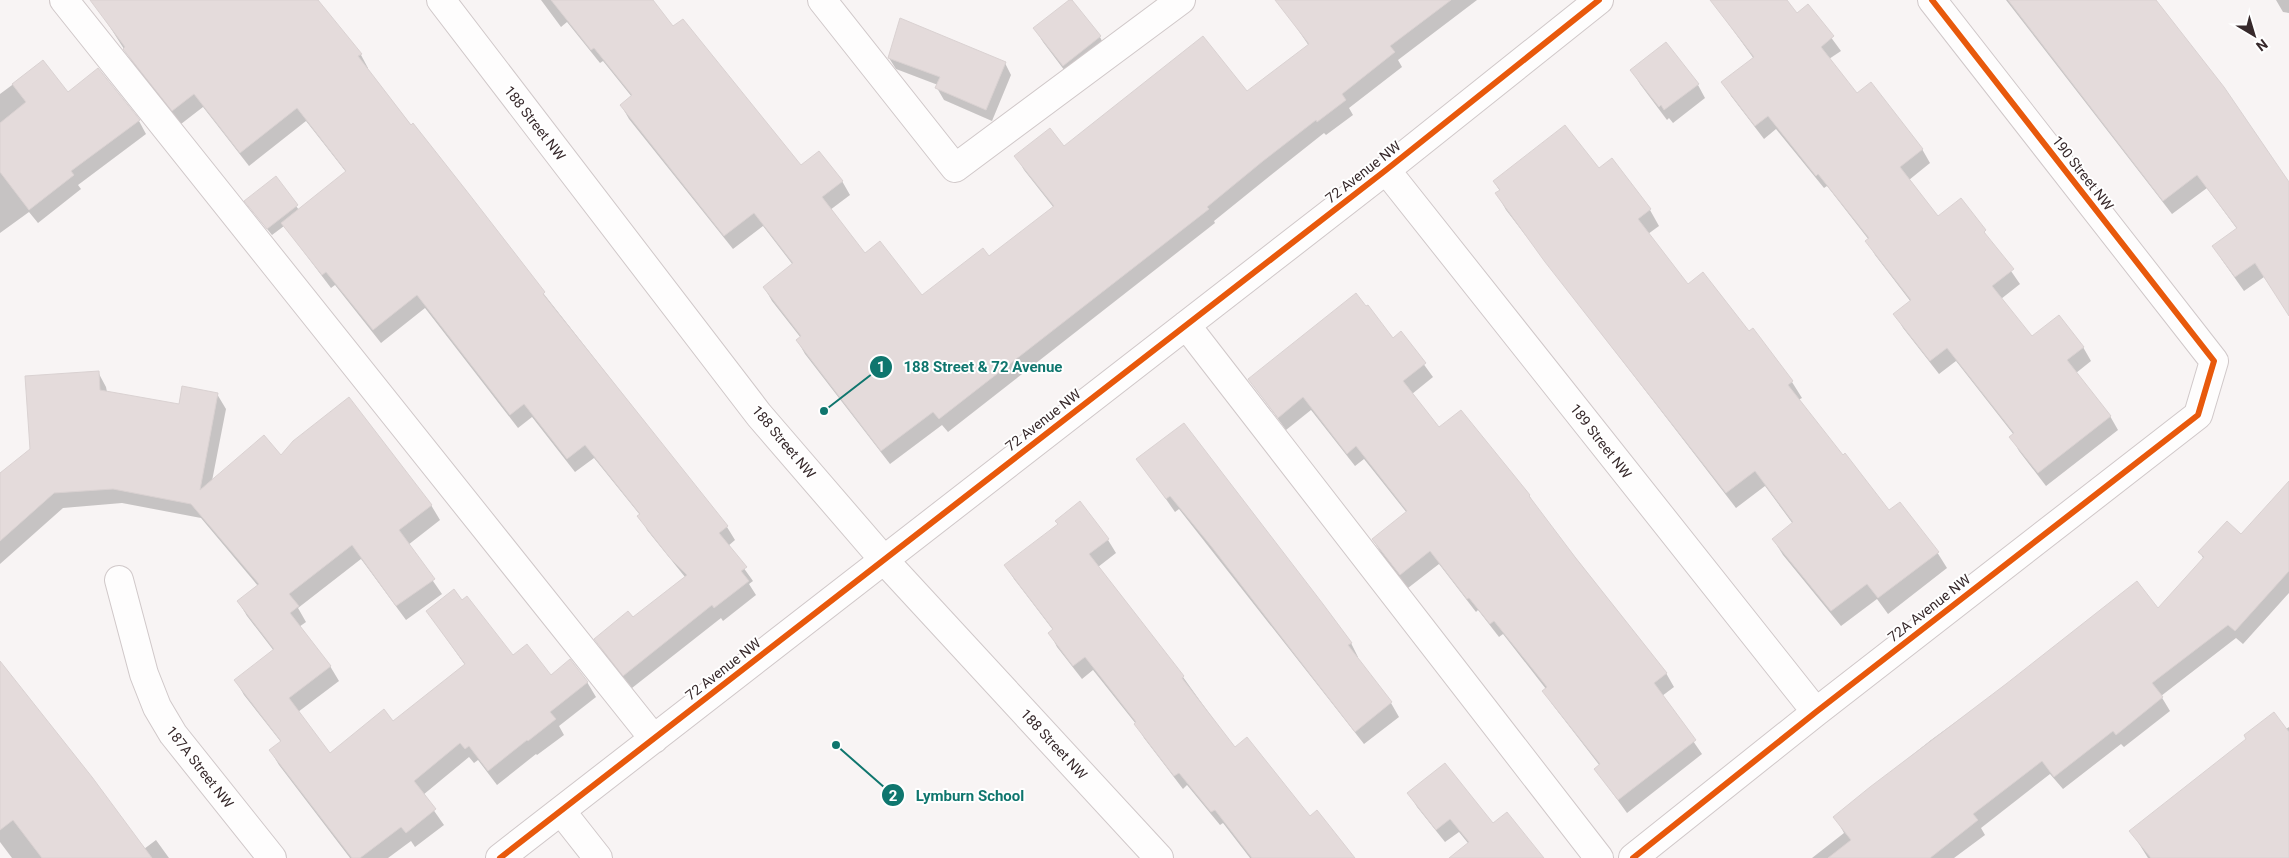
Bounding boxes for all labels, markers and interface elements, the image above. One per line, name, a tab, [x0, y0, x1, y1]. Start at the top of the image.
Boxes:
north arrow	[2229, 10, 2279, 60]
text: N	[2253, 36, 2271, 55]
street label: 188 Street NW	[501, 83, 569, 164]
street label: 190 Street NW	[2049, 133, 2117, 214]
street label: 72 Avenue NW	[1322, 137, 1404, 206]
callout: 188 Street & 72 Avenue	[868, 352, 1072, 382]
text: 1	[877, 358, 885, 376]
text: 188 Street & 72 Avenue	[904, 358, 1062, 376]
street label: 72 Avenue NW	[1002, 385, 1084, 454]
street label: 189 Street NW	[1567, 401, 1635, 482]
street label: 188 Street NW	[749, 402, 819, 482]
street label: 72A Avenue NW	[1885, 571, 1974, 645]
street label: 72 Avenue NW	[682, 634, 764, 703]
street label: 188 Street NW	[1017, 706, 1091, 783]
street label: 187A Street NW	[163, 723, 237, 811]
callout: Lymburn School	[881, 780, 1034, 810]
text: 2	[889, 787, 898, 805]
text: Lymburn School	[916, 787, 1024, 805]

